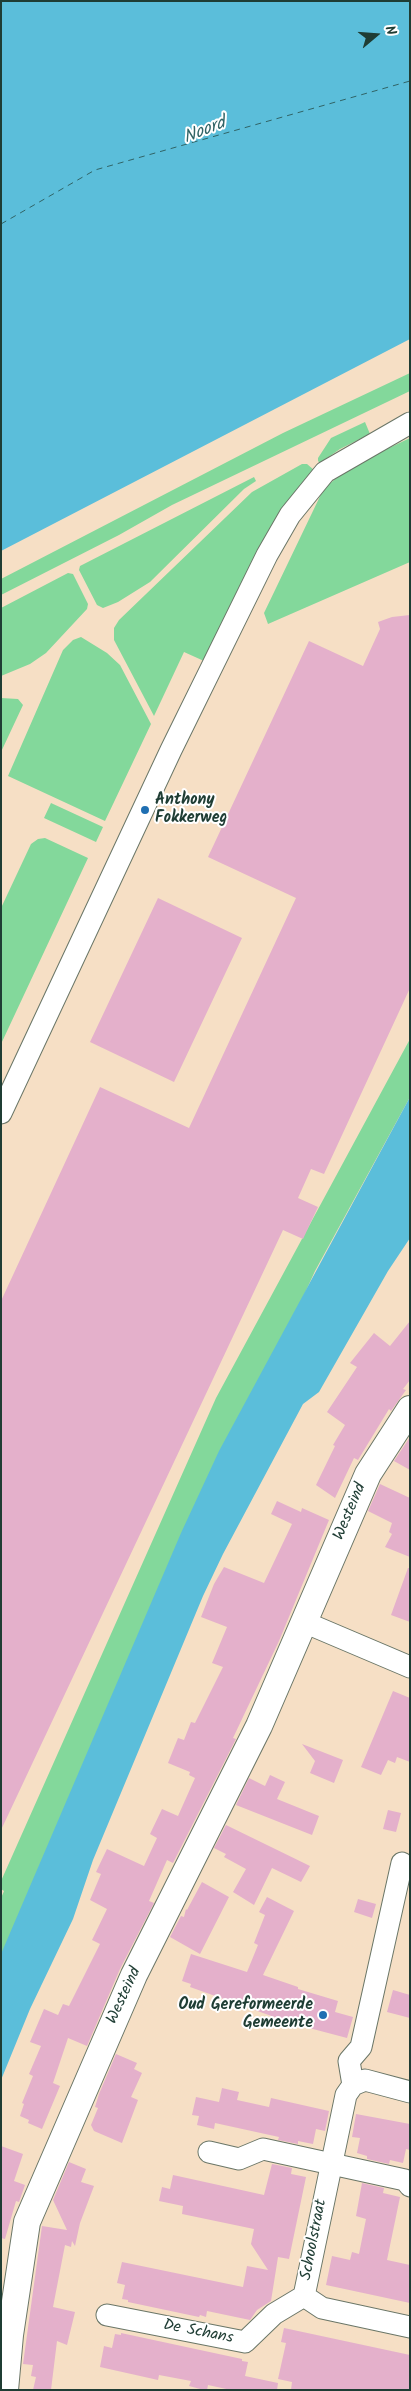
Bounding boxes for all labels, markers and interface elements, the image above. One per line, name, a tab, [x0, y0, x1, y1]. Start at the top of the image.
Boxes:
north arrow	[351, 10, 401, 60]
text: N	[378, 23, 402, 38]
water label: Noord	[181, 114, 229, 150]
place label: Anthony Fokkerweg	[155, 791, 227, 829]
marker: Anthony Fokkerweg	[139, 804, 151, 816]
street label: Westeind	[330, 1481, 372, 1543]
street label: Westeind	[104, 1965, 146, 2027]
place label: Oud Gereformeerde Gemeente	[179, 1996, 313, 2034]
marker: Oud Gereformeerde Gemeente	[317, 2009, 329, 2021]
street label: Schoolstraat	[298, 2198, 332, 2282]
street label: De Schans	[161, 2317, 235, 2349]

